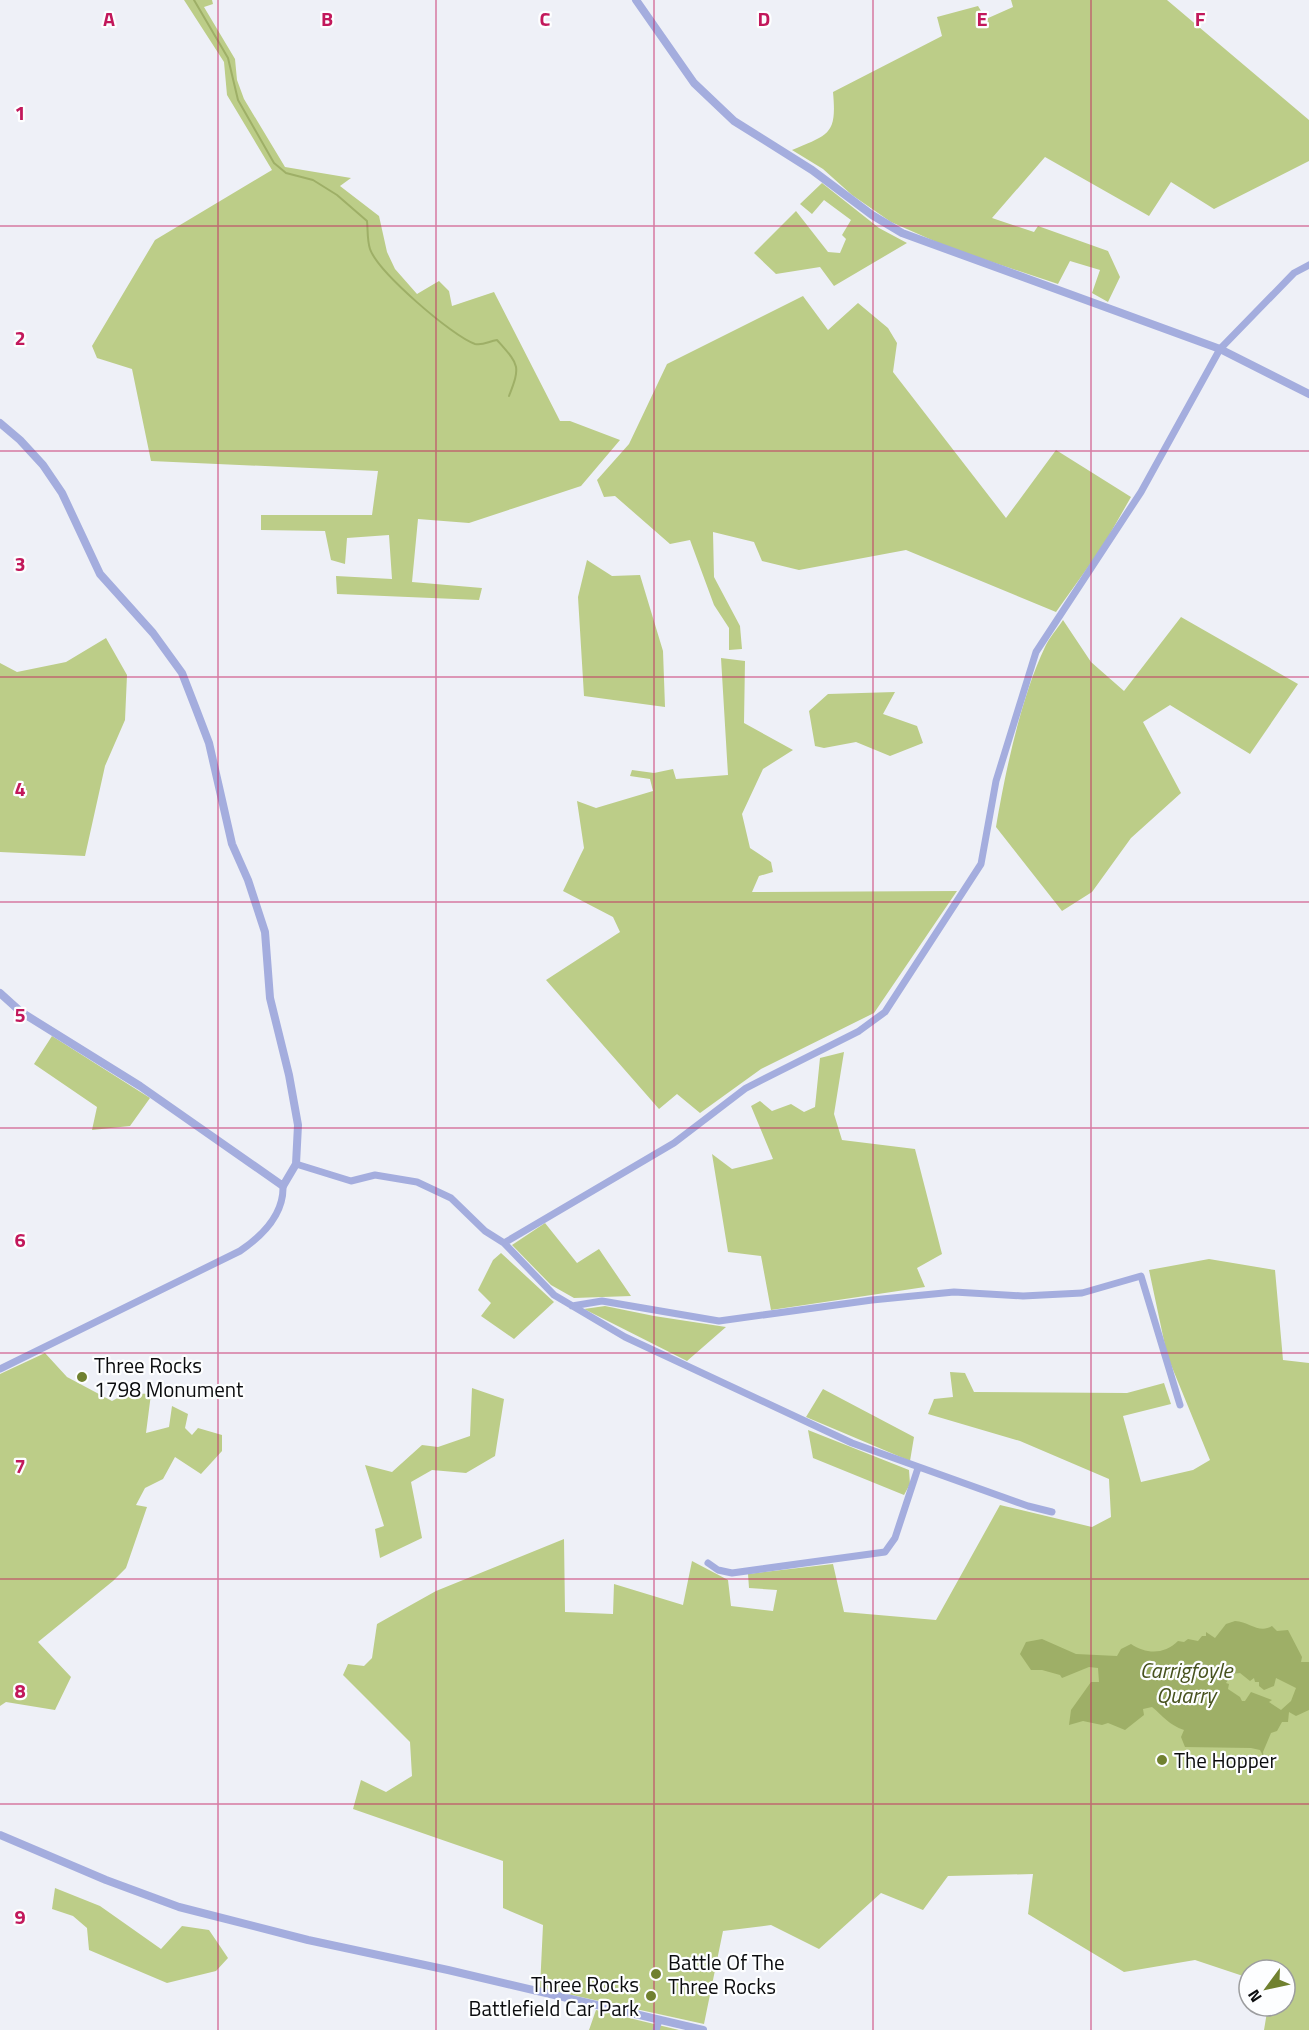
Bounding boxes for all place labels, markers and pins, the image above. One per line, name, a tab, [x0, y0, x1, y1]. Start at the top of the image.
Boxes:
place label: Three Rocks 1798 Monument	[94, 1349, 244, 1405]
marker: Three Rocks 1798 Monument	[75, 1370, 89, 1384]
place label: The Hopper	[1174, 1744, 1277, 1776]
marker: The Hopper	[1155, 1753, 1169, 1767]
place label: Battle Of The Three Rocks	[668, 1946, 785, 2002]
marker: Battle Of The Three Rocks	[649, 1967, 663, 1981]
place label: Three Rocks Battlefield Car Park	[469, 1968, 639, 2024]
marker: Three Rocks Battlefield Car Park	[644, 1989, 658, 2003]

